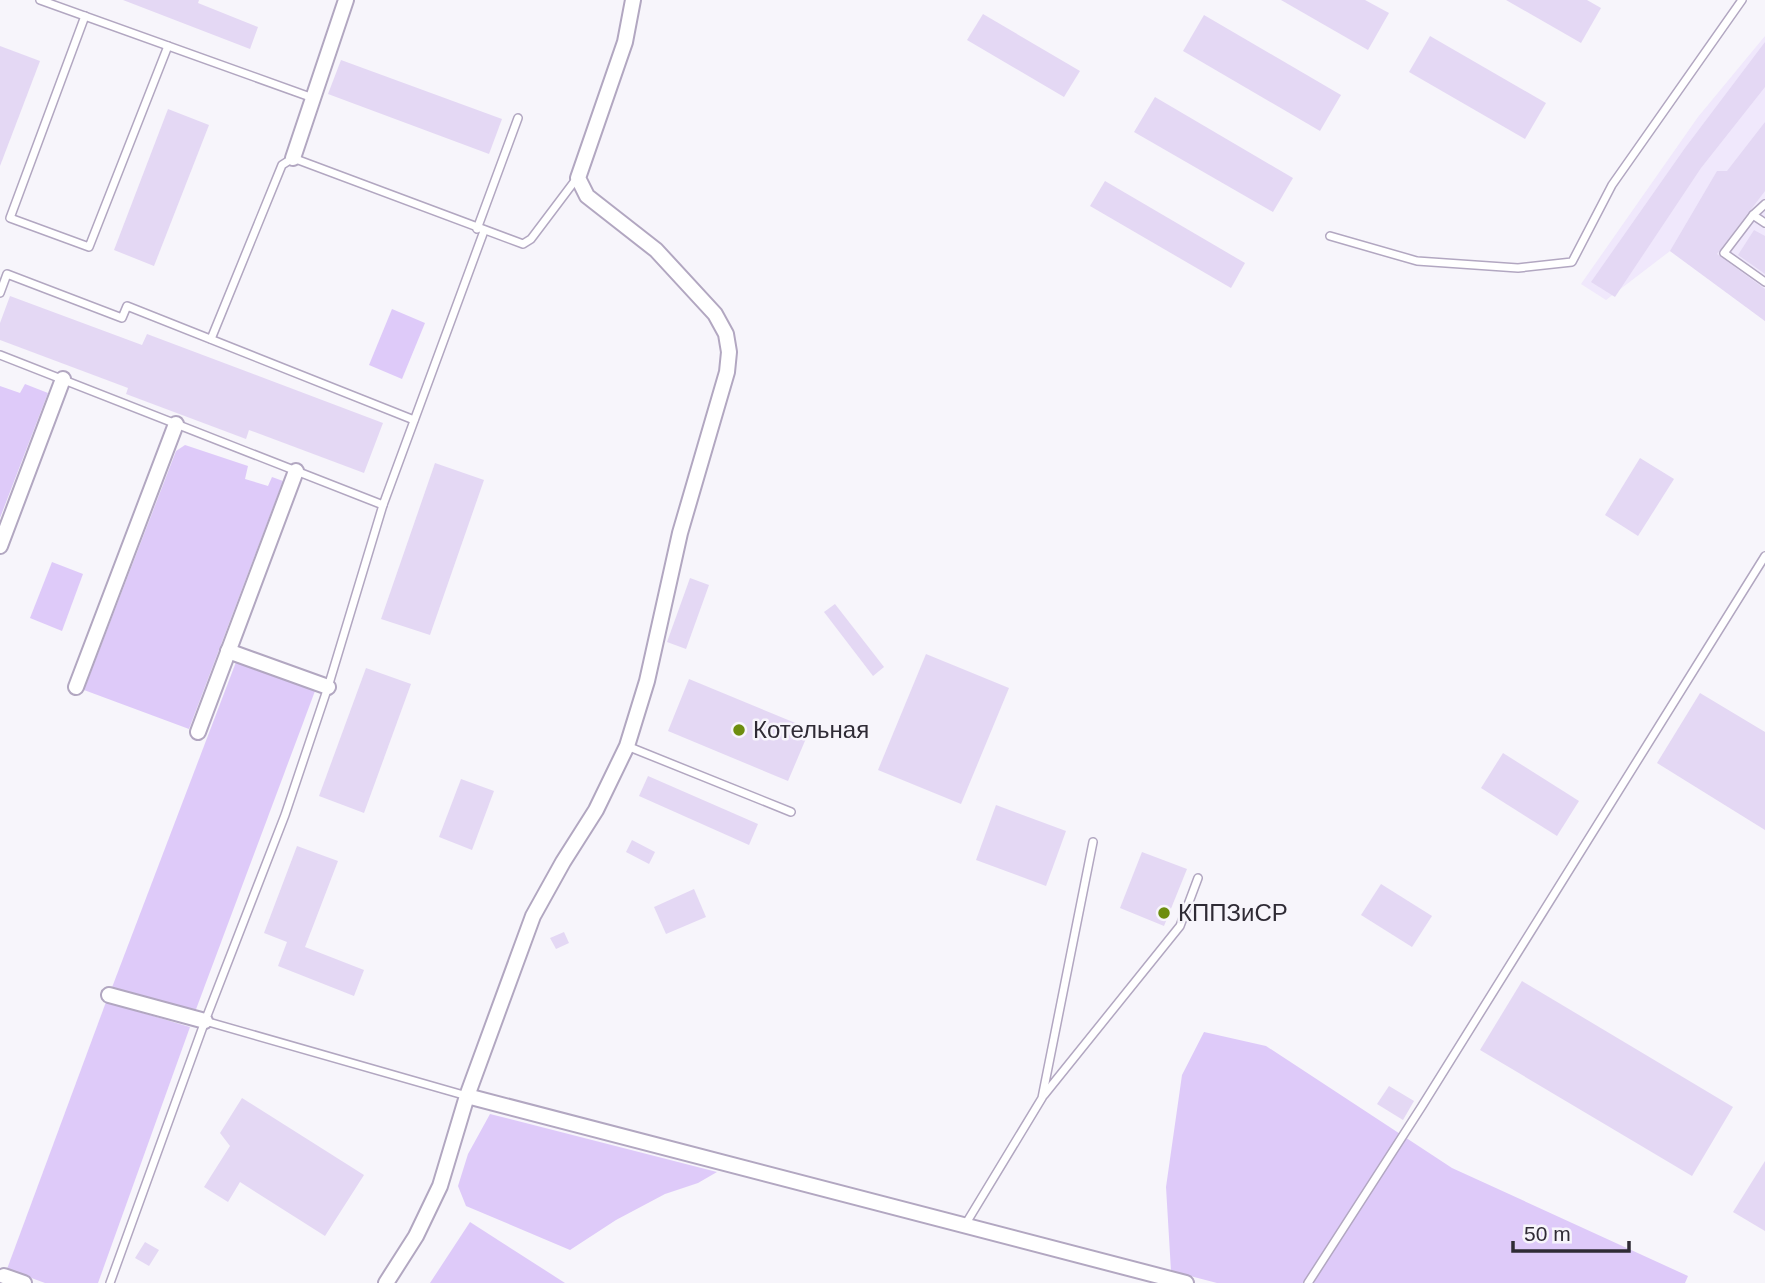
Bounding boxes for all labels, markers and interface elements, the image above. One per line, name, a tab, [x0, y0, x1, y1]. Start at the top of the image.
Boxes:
place label: Котельная	[753, 716, 869, 743]
marker: Котельная	[731, 722, 747, 738]
place label: КППЗиСР	[1178, 899, 1288, 926]
marker: КППЗиСР	[1156, 905, 1172, 921]
scale bar	[1513, 1210, 1628, 1254]
text: 50 m	[1524, 1222, 1571, 1245]

